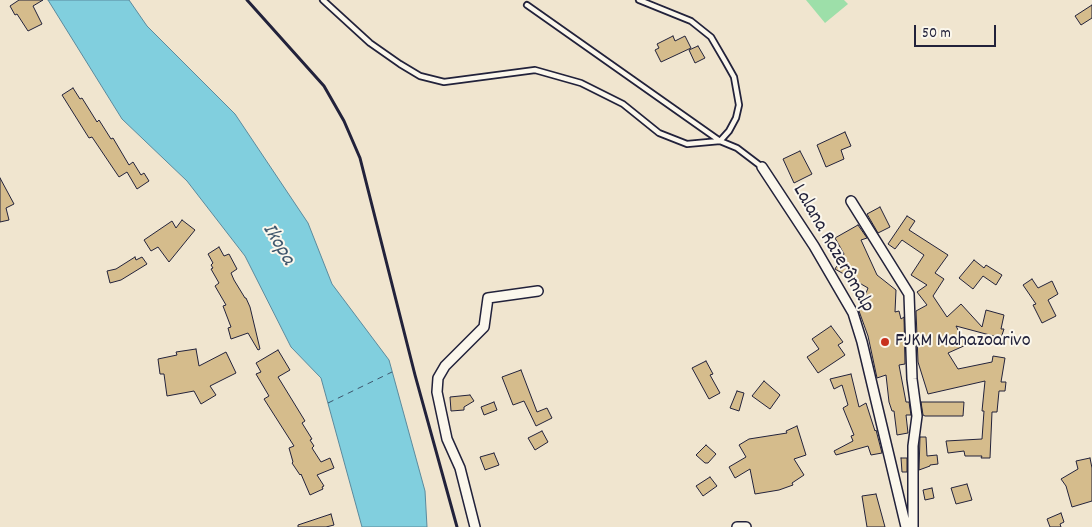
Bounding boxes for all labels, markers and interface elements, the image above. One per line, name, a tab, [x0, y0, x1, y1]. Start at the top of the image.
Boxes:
scale bar	[917, 15, 1000, 47]
text: 50 m	[922, 23, 951, 45]
street label: Lalana Razerômalp	[786, 181, 878, 317]
water label: Ikopa	[255, 220, 299, 270]
place label: FJKM Mahazoarivo	[895, 330, 1031, 354]
marker: FJKM Mahazoarivo	[879, 336, 891, 348]

